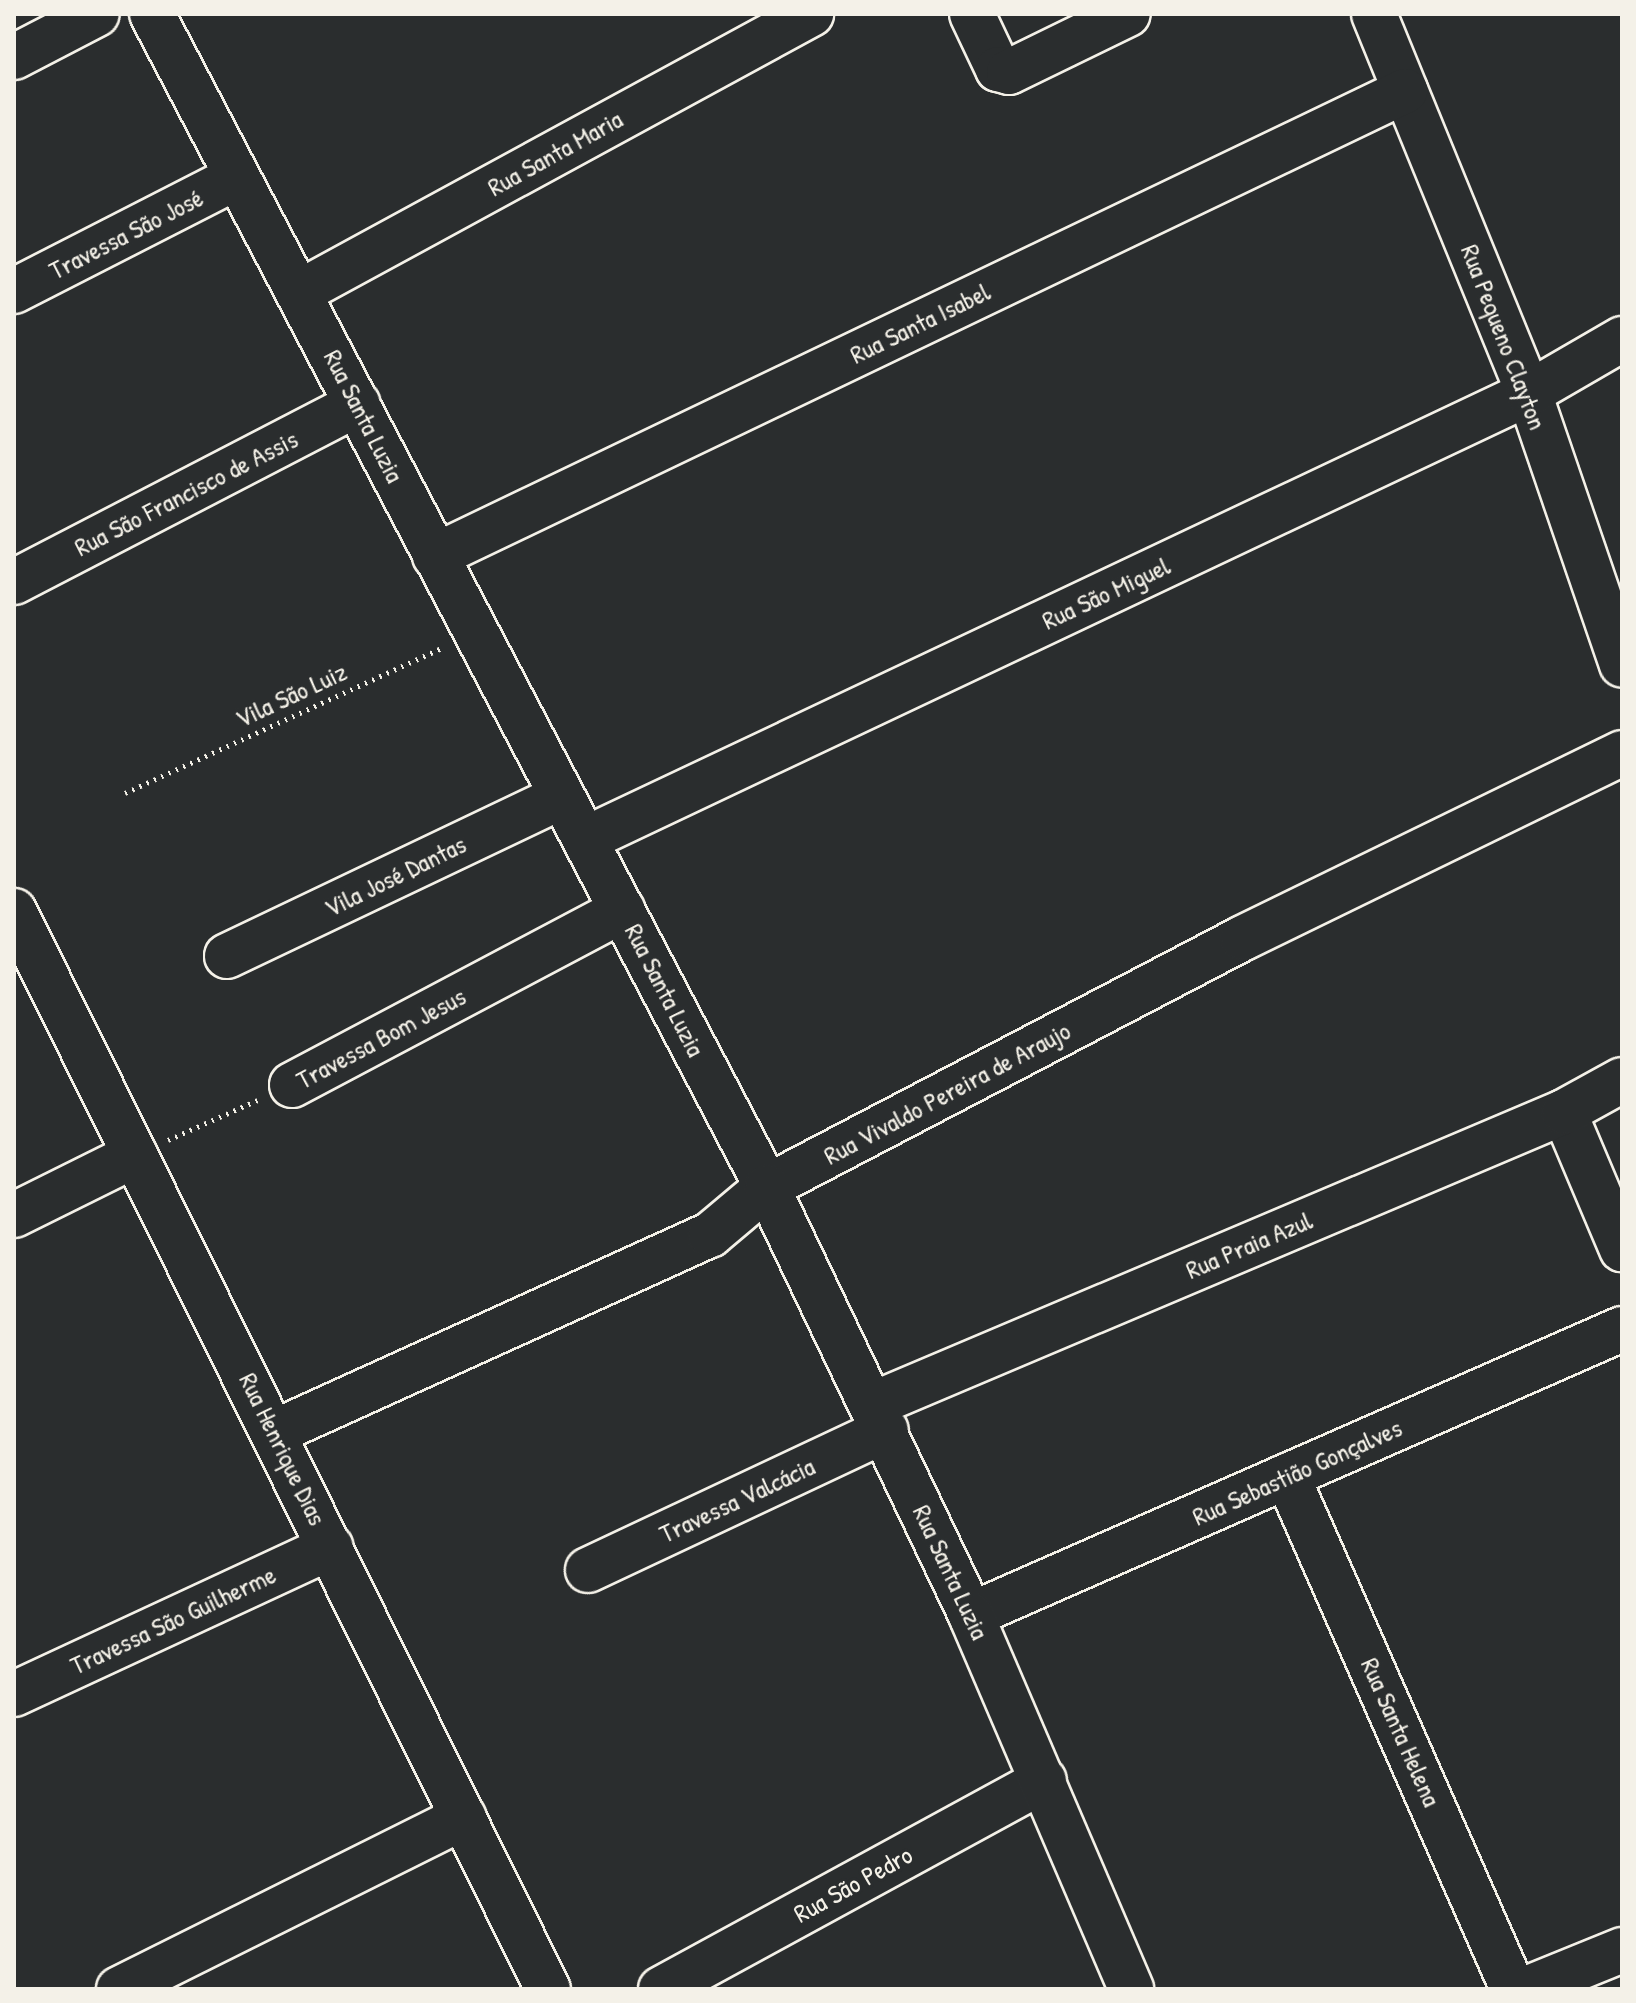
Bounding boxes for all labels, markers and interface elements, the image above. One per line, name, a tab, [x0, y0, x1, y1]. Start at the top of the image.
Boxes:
street label: Rua Santa Maria	[482, 103, 628, 203]
street label: Travessa São José	[44, 182, 208, 286]
street label: Rua Pequeno Clayton	[1454, 240, 1554, 434]
street label: Rua Santa Isabel	[845, 276, 995, 370]
street label: Rua Santa Luzia	[317, 345, 411, 487]
street label: Rua São Francisco de Assis	[69, 423, 303, 563]
street label: Rua São Miguel	[1037, 550, 1175, 636]
street label: Vila São Luiz	[230, 656, 352, 734]
street label: Vila José Dantas	[319, 828, 471, 924]
street label: Rua Santa Luzia	[618, 919, 712, 1061]
street label: Travessa Bom Jesus	[291, 980, 471, 1096]
street label: Rua Vivaldo Pereira de Araujo	[818, 1015, 1076, 1171]
street label: Rua Praia Azul	[1181, 1204, 1317, 1286]
street label: Rua Henrique Dias	[233, 1368, 333, 1530]
street label: Rua Sebastião Gonçalves	[1188, 1412, 1406, 1532]
street label: Travessa Valcácia	[655, 1450, 819, 1550]
street label: Rua Santa Luzia	[906, 1500, 996, 1644]
street label: Travessa São Guilherme	[65, 1559, 281, 1681]
street label: Rua Santa Helena	[1354, 1653, 1448, 1811]
street label: Rua São Pedro	[788, 1839, 918, 1929]

